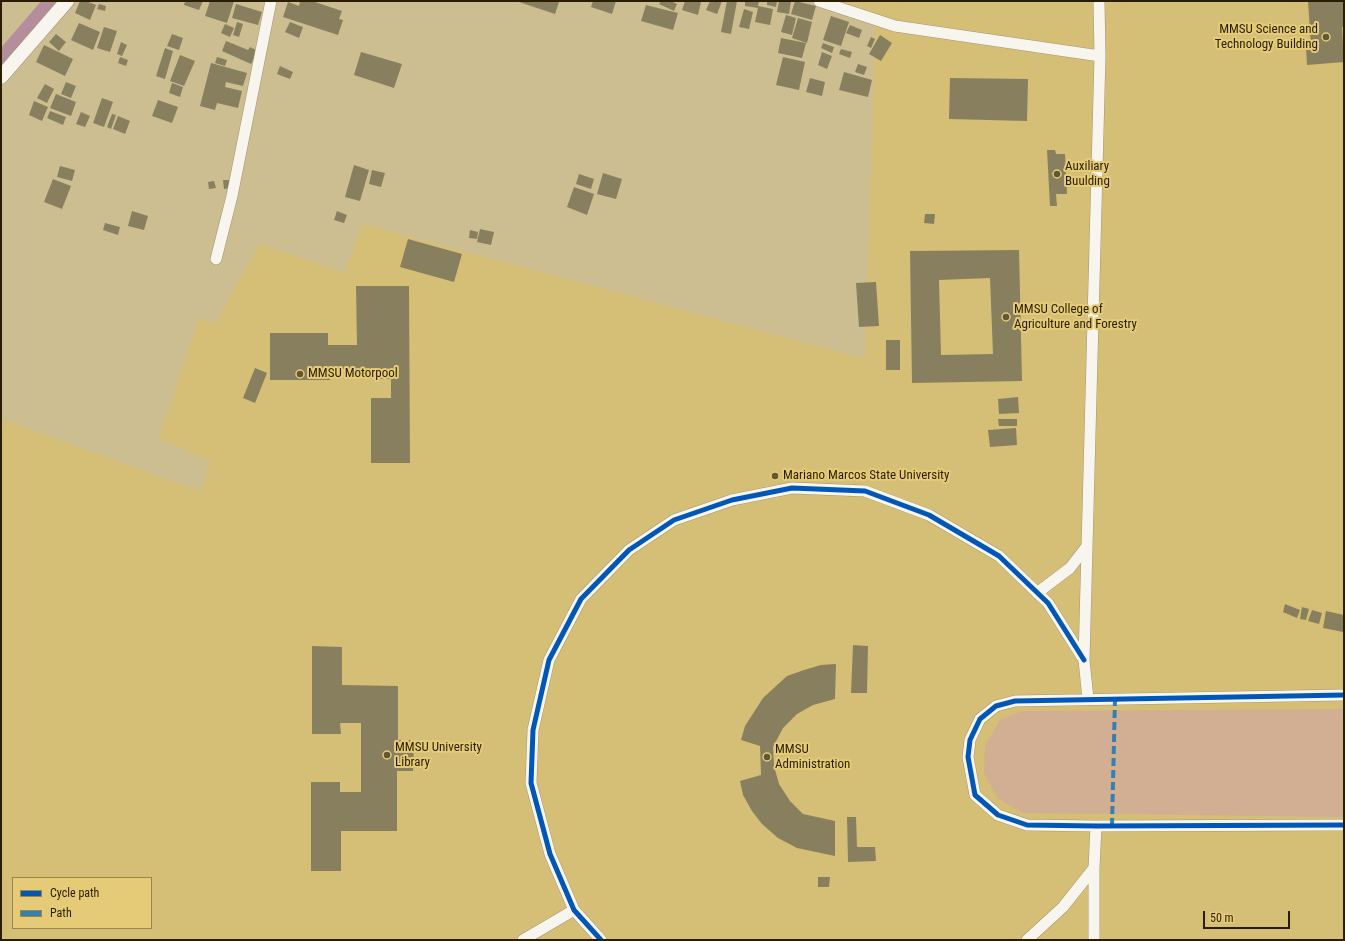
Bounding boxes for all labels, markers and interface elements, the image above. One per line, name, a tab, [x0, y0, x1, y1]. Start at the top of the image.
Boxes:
place label: MMSU Science and Technology Building	[1215, 22, 1318, 53]
marker: MMSU Science and Technology Building	[1321, 32, 1331, 42]
place label: Auxiliary Buulding	[1065, 159, 1110, 190]
marker: Auxiliary Buulding	[1052, 169, 1062, 179]
place label: MMSU College of Agriculture and Forestry	[1014, 302, 1137, 333]
marker: MMSU College of Agriculture and Forestry	[1001, 312, 1011, 322]
place label: MMSU Motorpool	[308, 366, 398, 382]
marker: MMSU Motorpool	[295, 369, 305, 379]
place label: Mariano Marcos State University	[783, 468, 949, 484]
marker: Mariano Marcos State University	[770, 471, 780, 481]
place label: MMSU University Library	[395, 740, 482, 771]
place label: MMSU Administration	[775, 742, 850, 773]
marker: MMSU University Library	[382, 750, 392, 760]
marker: MMSU Administration	[762, 752, 772, 762]
legend	[12, 877, 152, 929]
text: Cycle path	[50, 886, 99, 900]
scale bar	[1205, 903, 1292, 929]
text: Path	[50, 906, 72, 920]
text: 50 m	[1210, 911, 1234, 925]

